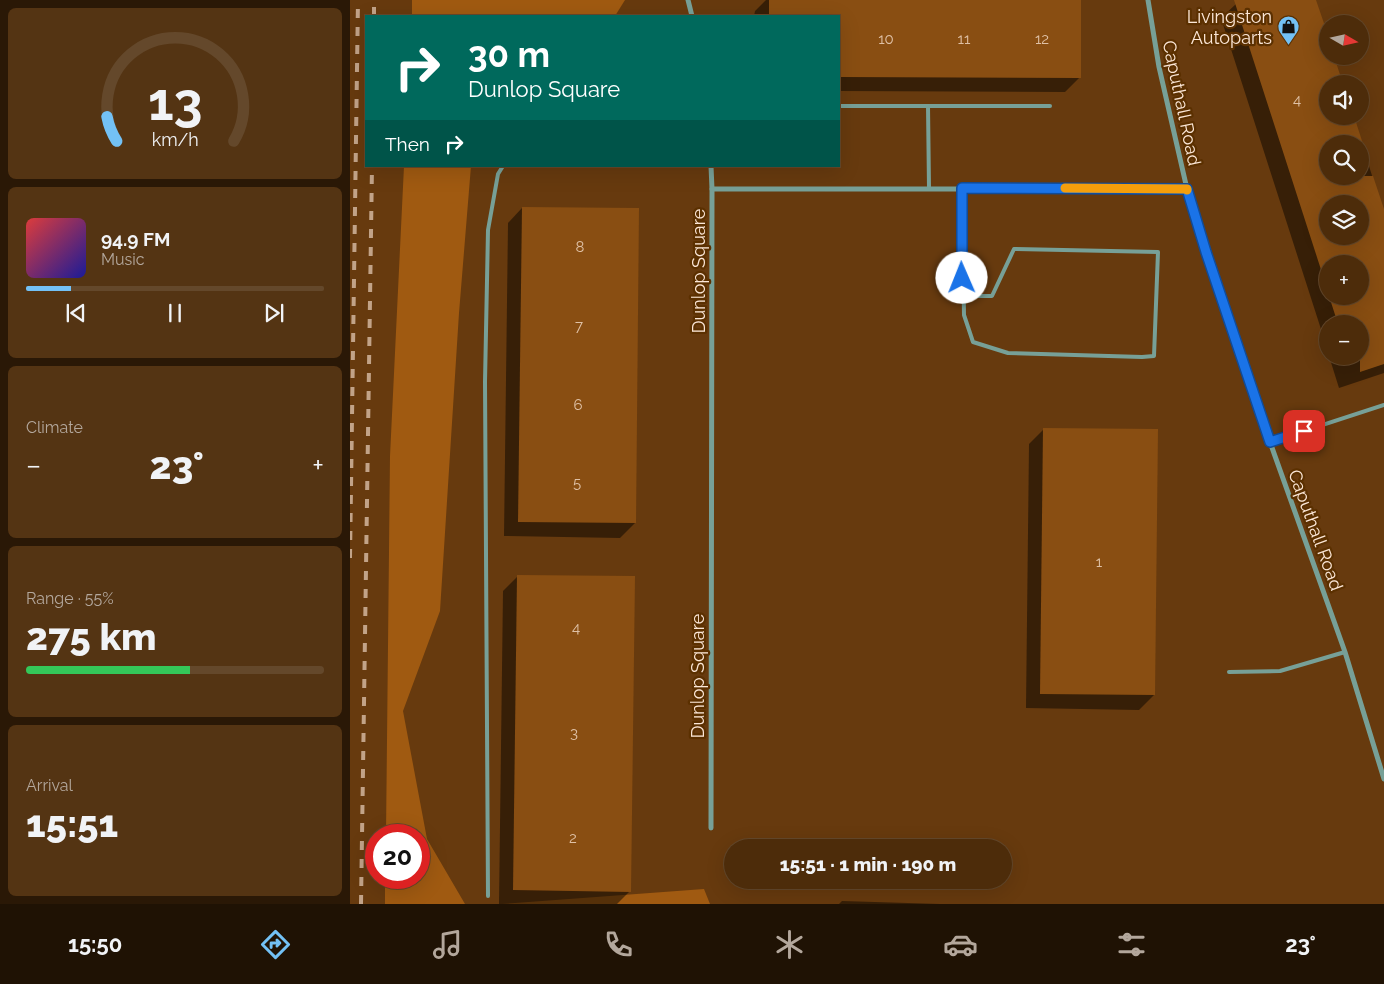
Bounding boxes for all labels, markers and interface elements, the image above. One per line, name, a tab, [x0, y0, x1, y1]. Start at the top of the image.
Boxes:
place label: Livingston Autoparts	[1187, 6, 1272, 48]
shop icon: Livingston Autoparts	[1276, 14, 1300, 45]
north arrow	[1319, 15, 1369, 65]
map controls	[1319, 15, 1369, 365]
house number: 10	[878, 30, 894, 48]
house number: 11	[958, 30, 971, 48]
house number: 12	[1035, 30, 1049, 48]
text: 30 m	[468, 34, 550, 75]
icon: right	[385, 35, 450, 100]
street label: Caputhall Road	[1158, 39, 1206, 167]
text: 13	[148, 71, 202, 132]
button: sound	[1319, 75, 1369, 125]
text: Dunlop Square	[468, 76, 620, 102]
house number: 4	[1293, 91, 1301, 109]
text: km/h	[151, 129, 199, 150]
icon: right	[440, 130, 468, 158]
text: Then	[385, 133, 430, 155]
button: search	[1319, 135, 1369, 185]
button: layers	[1319, 195, 1369, 245]
street label: Dunlop Square	[688, 208, 709, 333]
text: 94.9 FM	[101, 228, 170, 250]
house number: 8	[576, 238, 585, 256]
text: Music	[101, 250, 145, 269]
position arrow	[935, 251, 987, 303]
button: +	[1319, 255, 1369, 305]
icon: previous	[62, 299, 90, 327]
icon: pause	[161, 299, 189, 327]
icon: next	[260, 299, 288, 327]
button: −	[1319, 315, 1369, 365]
house number: 7	[575, 317, 583, 335]
house number: 6	[573, 396, 583, 414]
pin	[1283, 410, 1325, 452]
icon: arrive	[1290, 417, 1318, 445]
text: Climate	[26, 418, 83, 437]
text: 23°	[150, 443, 204, 488]
text: −	[26, 449, 41, 482]
text: +	[312, 449, 324, 482]
street label: Caputhall Road	[1284, 467, 1348, 593]
house number: 5	[573, 474, 581, 492]
house number: 1	[1096, 553, 1103, 571]
text: Range · 55%	[26, 589, 114, 608]
street label: Dunlop Square	[687, 613, 708, 738]
text: 275 km	[26, 614, 157, 659]
house number: 4	[572, 619, 580, 637]
house number: 3	[570, 724, 578, 742]
text: Arrival	[26, 776, 73, 795]
text: 15:51	[26, 801, 118, 846]
speed limit sign: 20	[365, 824, 430, 889]
house number: 2	[569, 829, 577, 847]
text: 15:51 · 1 min · 190 m	[780, 853, 956, 875]
icon: directions	[258, 927, 293, 962]
icon: music	[430, 927, 465, 962]
icon: phone	[601, 927, 636, 962]
icon: climate	[772, 927, 807, 962]
icon: car	[943, 927, 978, 962]
icon: filters	[1114, 927, 1149, 962]
text: 15:50	[68, 931, 122, 957]
text: 23°	[1285, 931, 1316, 957]

